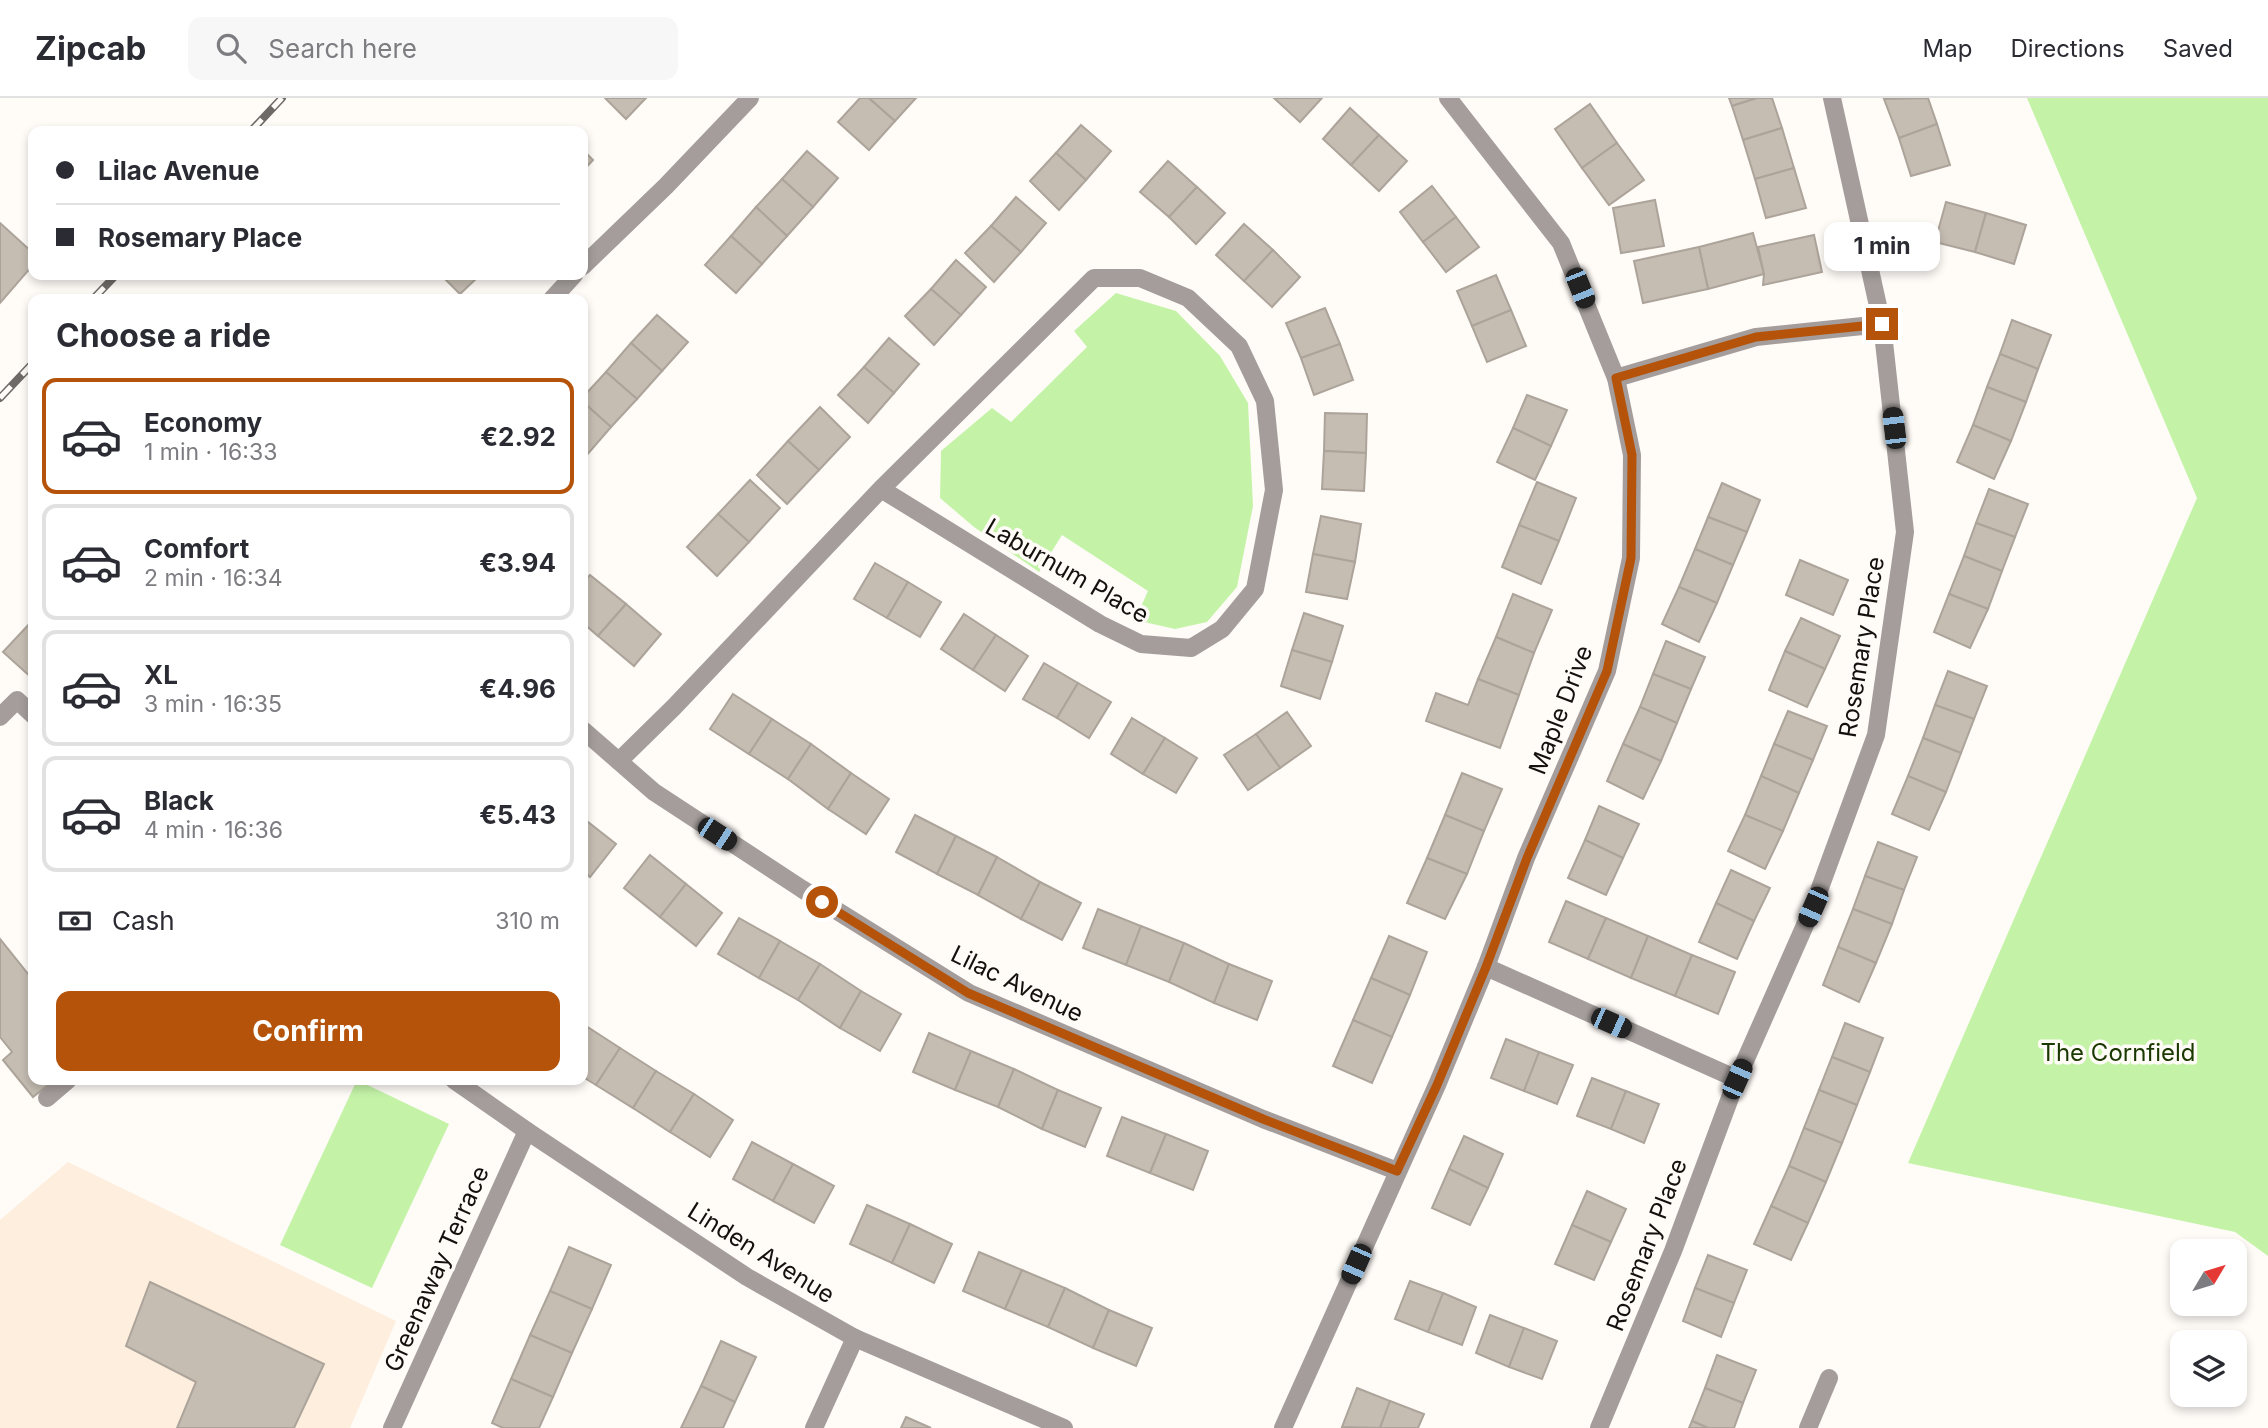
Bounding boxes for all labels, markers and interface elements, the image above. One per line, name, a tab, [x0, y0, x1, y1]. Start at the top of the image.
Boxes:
search box	[188, 17, 678, 80]
text: Zipcab	[35, 28, 146, 68]
icon: search	[212, 29, 250, 67]
text: Search here	[268, 33, 417, 64]
text: Map	[1923, 34, 1972, 63]
text: Directions	[2010, 34, 2125, 63]
text: Saved	[2163, 34, 2233, 63]
text: Lilac Avenue	[98, 155, 259, 186]
text: Rosemary Place	[98, 222, 302, 253]
callout: 1 min	[1824, 222, 1940, 272]
text: 1 min	[1854, 232, 1910, 260]
car	[1563, 265, 1598, 311]
route end	[1866, 308, 1898, 340]
text: Choose a ride	[56, 316, 271, 355]
icon: car	[60, 405, 123, 468]
car	[1882, 406, 1907, 450]
text: Economy	[144, 407, 262, 438]
text: €2.92	[480, 421, 556, 452]
text: 1 min · 16:33	[144, 438, 277, 466]
street label: Laburnum Place	[980, 512, 1154, 629]
icon: car	[60, 531, 123, 594]
text: Comfort	[144, 533, 249, 564]
text: €3.94	[479, 547, 556, 578]
street label: Rosemary Place	[1833, 554, 1890, 739]
text: 2 min · 16:34	[144, 564, 283, 592]
street label: Maple Drive	[1523, 641, 1598, 778]
icon: car	[60, 657, 123, 720]
text: XL	[144, 659, 178, 690]
text: €4.96	[479, 673, 556, 704]
text: 3 min · 16:35	[144, 690, 282, 718]
icon: car	[60, 783, 123, 846]
text: Black	[144, 785, 214, 816]
text: €5.43	[479, 799, 556, 830]
car	[694, 814, 741, 854]
text: 4 min · 16:36	[144, 816, 283, 844]
car	[1795, 884, 1832, 930]
route start	[806, 886, 838, 918]
icon: cash	[56, 902, 94, 940]
text: Cash	[112, 905, 175, 936]
text: 310 m	[495, 907, 560, 935]
street label: Lilac Avenue	[946, 939, 1088, 1028]
button: Confirm	[56, 991, 560, 1071]
car	[1588, 1005, 1635, 1041]
park label: The Cornfield	[2040, 1038, 2196, 1067]
car	[1719, 1056, 1756, 1102]
street label: Rosemary Place	[1600, 1154, 1693, 1335]
street label: Greenaway Terrace	[378, 1161, 495, 1376]
street label: Linden Avenue	[683, 1196, 840, 1309]
north arrow	[2170, 1239, 2247, 1316]
map controls	[2170, 1239, 2247, 1407]
car	[1338, 1241, 1375, 1287]
button: layers	[2170, 1330, 2247, 1407]

